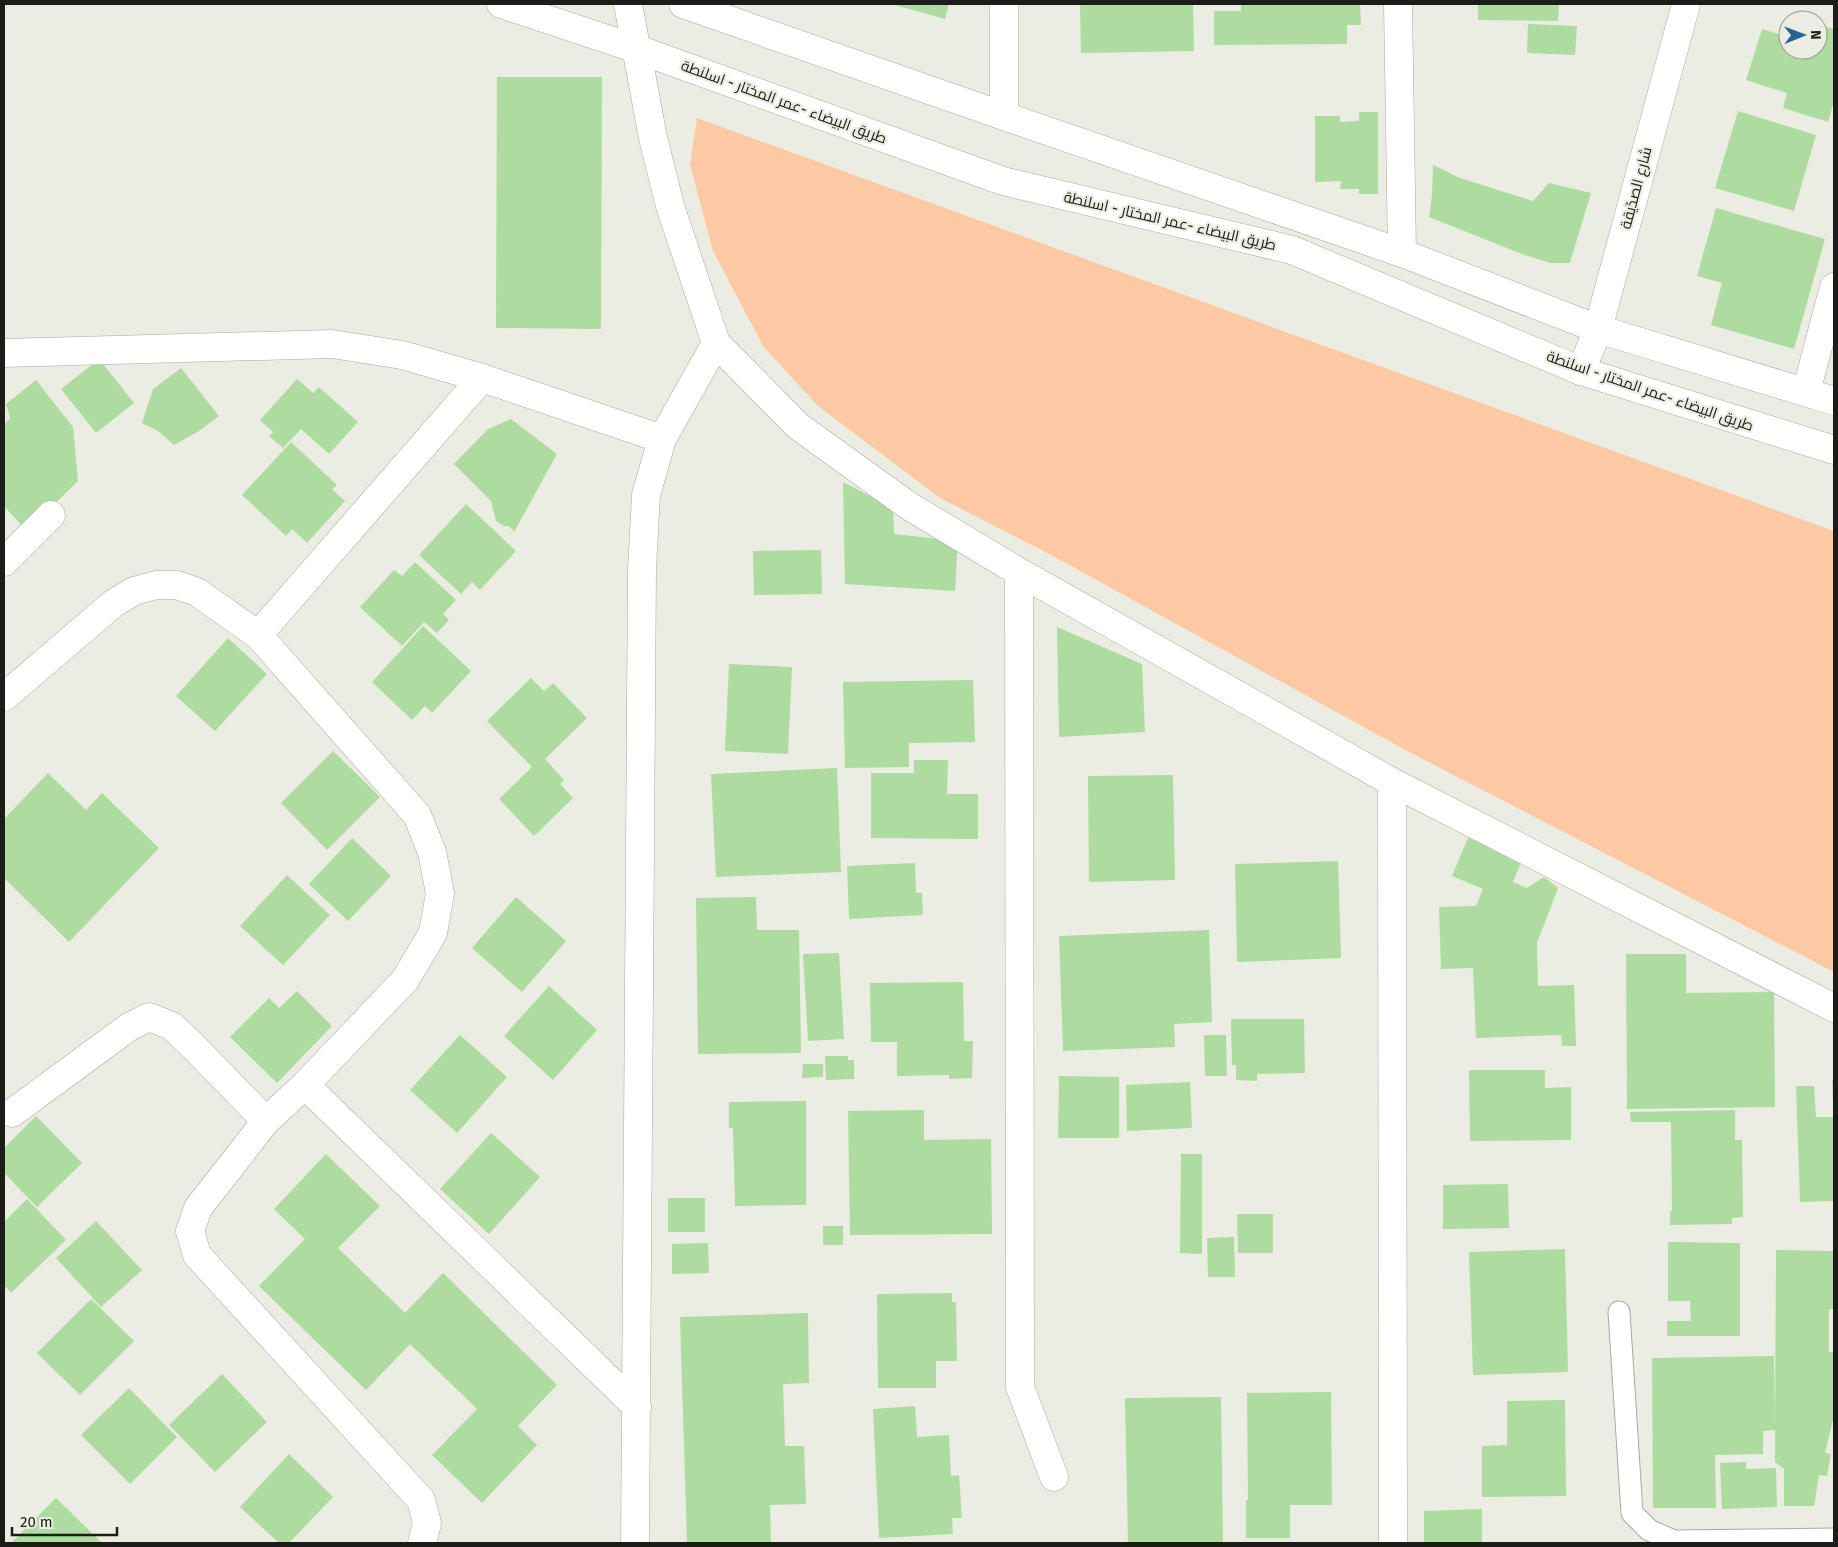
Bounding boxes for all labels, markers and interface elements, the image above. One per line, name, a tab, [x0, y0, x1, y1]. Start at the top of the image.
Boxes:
north arrow	[1778, 10, 1828, 60]
text: N	[1807, 30, 1824, 40]
street label: طريق البيضاء -عمر المختار - اسلنطة	[678, 56, 889, 149]
street label: شارع الصدّيقة	[1616, 145, 1658, 232]
street label: طريق البيضاء -عمر المختار - اسلنطة	[1062, 188, 1278, 255]
street label: طريق البيضاء -عمر المختار - اسلنطة	[1544, 347, 1756, 436]
scale bar	[12, 1504, 118, 1536]
text: 20 m	[20, 1513, 53, 1531]

